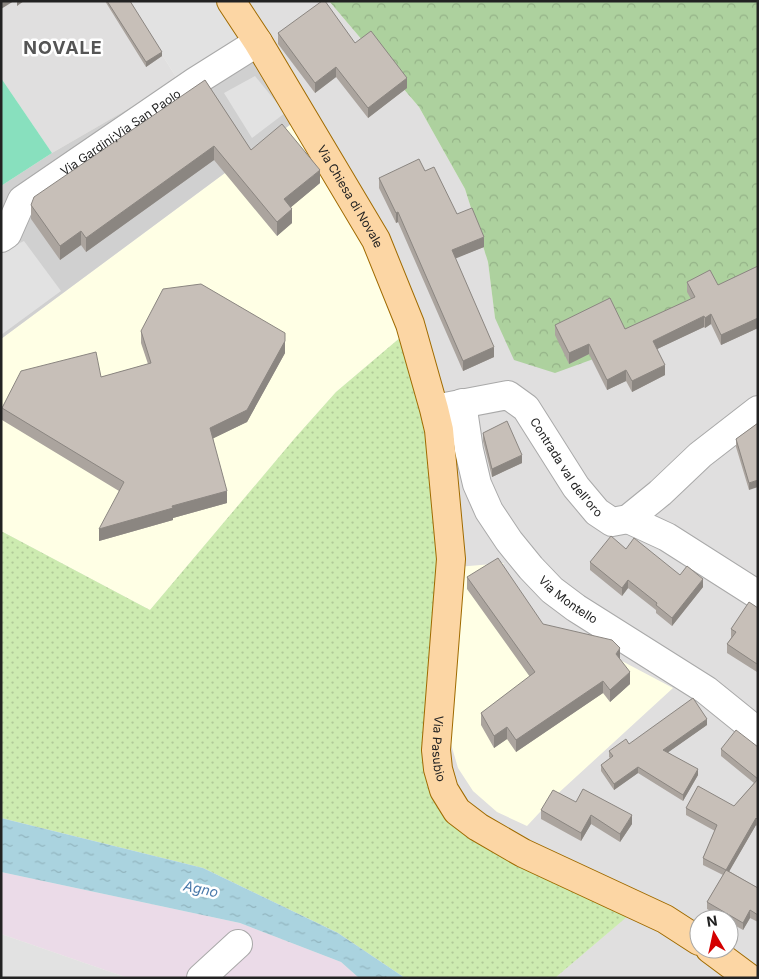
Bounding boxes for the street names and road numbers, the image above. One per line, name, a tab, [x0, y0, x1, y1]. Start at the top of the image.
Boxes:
street label: Via Gardini;Via San Paolo	[57, 86, 183, 178]
street label: Via Chiesa di Novale	[314, 142, 386, 250]
street label: Contrada val dell'oro	[527, 415, 605, 520]
street label: Via Montello	[536, 573, 600, 627]
street label: Via Pasubio	[429, 715, 449, 783]

